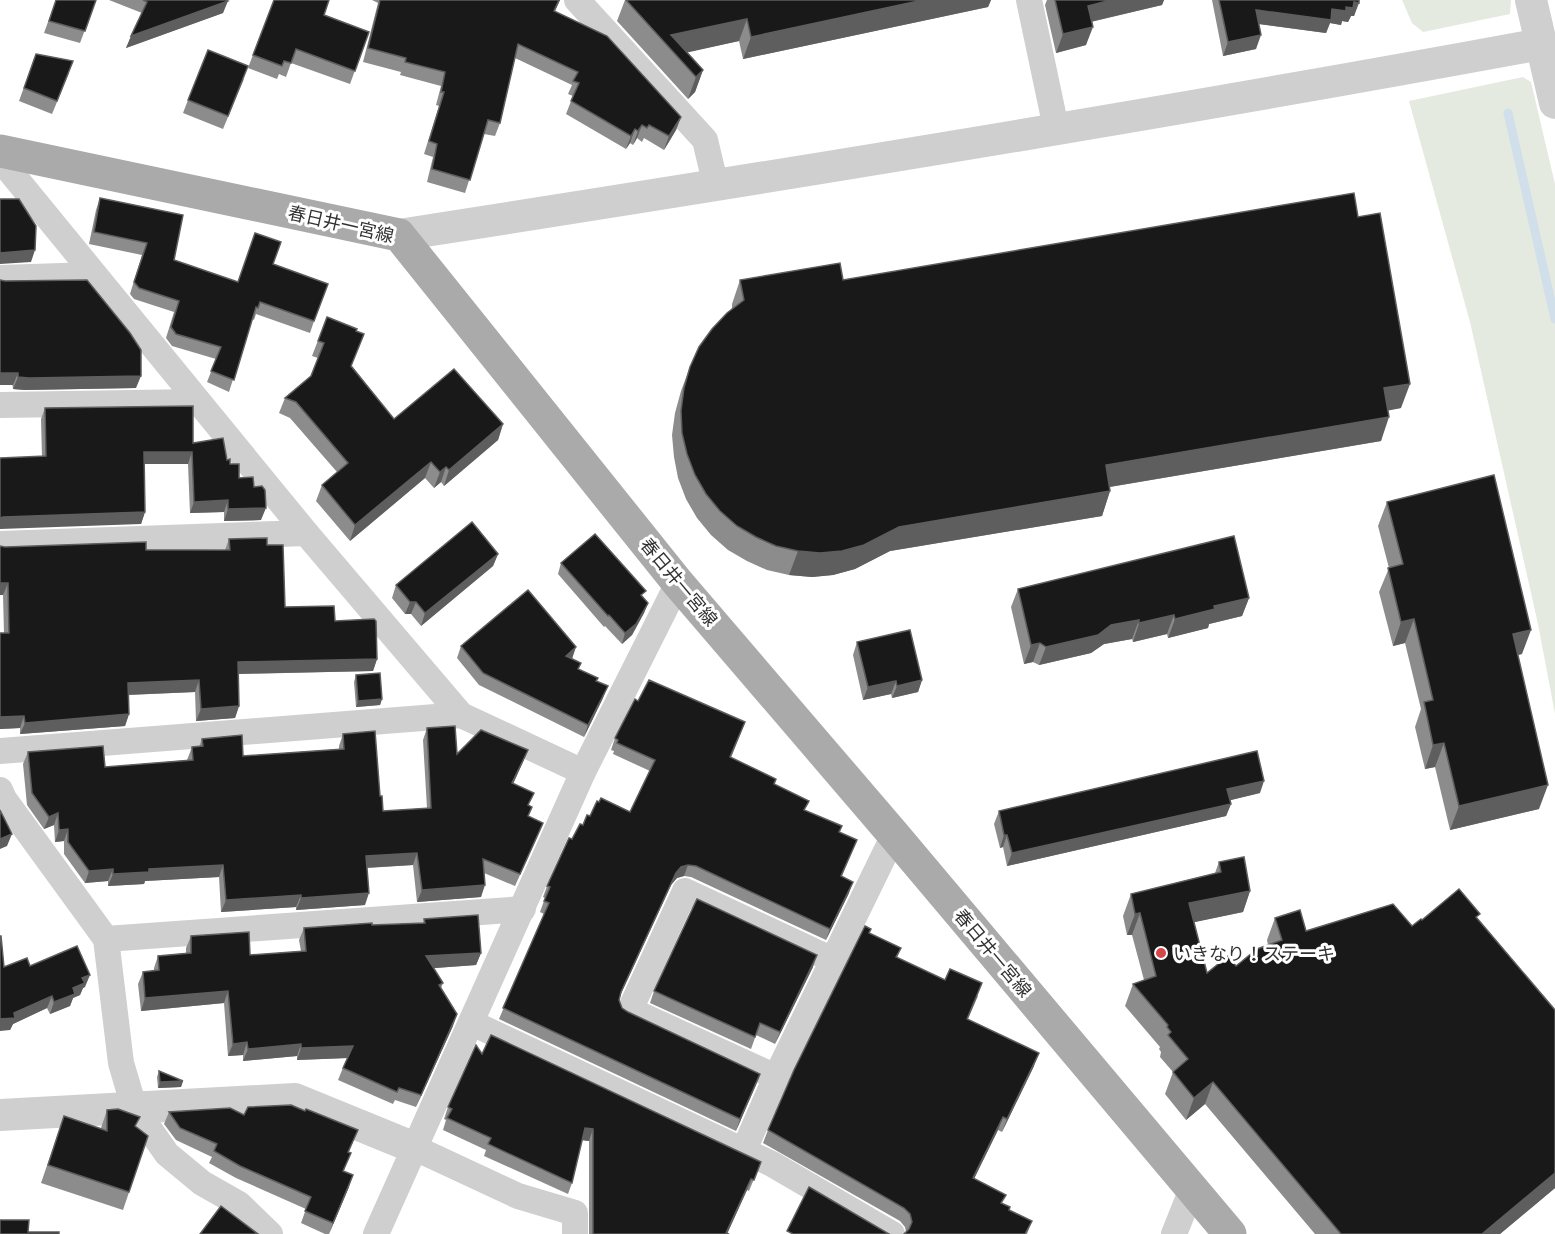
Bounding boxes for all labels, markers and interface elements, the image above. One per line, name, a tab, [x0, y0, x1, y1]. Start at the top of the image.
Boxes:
street label: 春日井一宮線	[286, 202, 396, 246]
street label: 春日井一宮線	[636, 534, 722, 630]
street label: 春日井一宮線	[950, 905, 1036, 1001]
place label: いきなり！ステーキ	[1173, 943, 1335, 964]
marker: いきなり！ステーキ	[1154, 946, 1168, 960]

